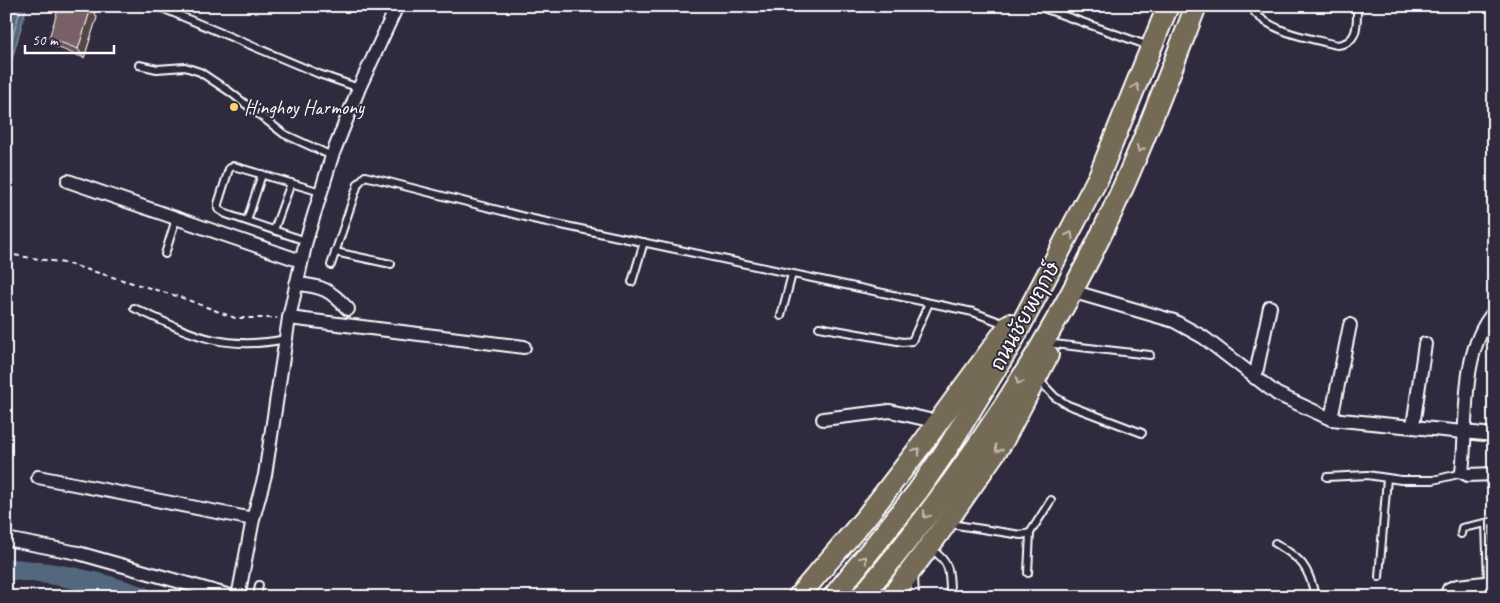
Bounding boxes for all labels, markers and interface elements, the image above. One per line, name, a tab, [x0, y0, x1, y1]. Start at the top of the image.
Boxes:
scale bar	[25, 22, 114, 54]
text: 50 m	[32, 31, 59, 50]
one-way arrow	[1130, 83, 1141, 92]
place label: Hinghoy Harmony	[244, 95, 365, 120]
marker: Hinghoy Harmony	[228, 101, 240, 113]
one-way arrow	[1135, 144, 1146, 153]
one-way arrow	[1064, 231, 1074, 240]
street label: ถนนชัยพฤกษ์	[984, 256, 1066, 375]
one-way arrow	[1015, 376, 1025, 385]
one-way arrow	[995, 443, 1004, 452]
one-way arrow	[912, 448, 920, 457]
one-way arrow	[923, 509, 932, 519]
one-way arrow	[858, 555, 867, 564]

